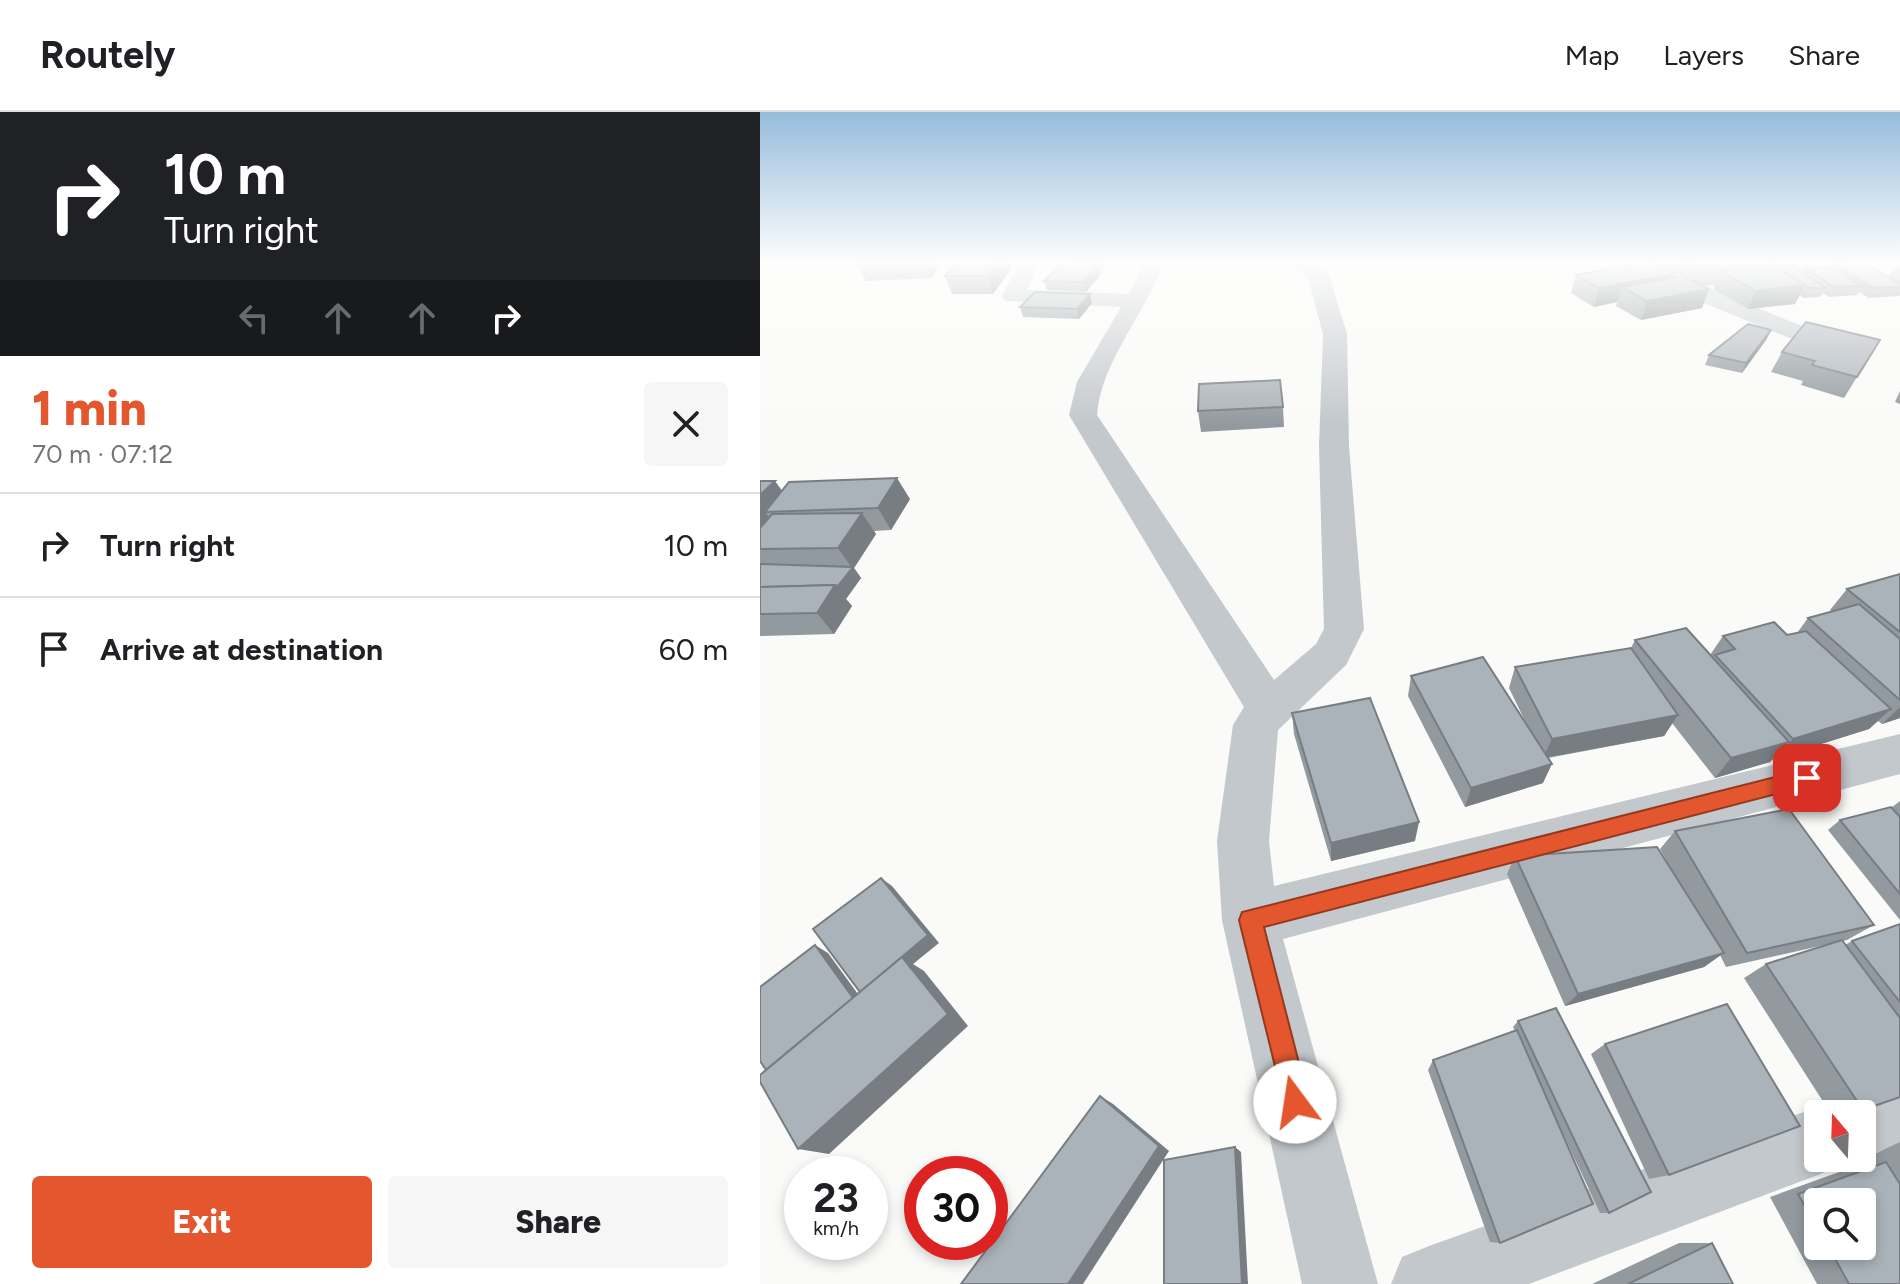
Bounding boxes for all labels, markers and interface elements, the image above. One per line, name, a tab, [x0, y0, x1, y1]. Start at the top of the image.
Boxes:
text: Routely	[40, 32, 175, 78]
text: Map	[1565, 38, 1619, 72]
text: Layers	[1663, 38, 1744, 72]
text: Share	[1788, 38, 1860, 72]
text: 10 m	[164, 141, 286, 208]
icon: right	[32, 144, 136, 248]
text: Turn right	[164, 209, 319, 252]
icon: left	[232, 296, 276, 340]
icon: ahead	[316, 296, 360, 340]
icon: ahead	[400, 296, 444, 340]
icon: right	[484, 296, 528, 340]
text: 1 min	[32, 379, 147, 437]
button: close	[644, 382, 728, 466]
text: 70 m · 07:12	[32, 438, 173, 470]
icon: right	[32, 523, 76, 567]
text: Turn right	[100, 527, 235, 564]
text: 10 m	[663, 527, 728, 564]
icon: arrive	[32, 627, 76, 671]
text: Arrive at destination	[100, 631, 383, 668]
text: 60 m	[659, 631, 728, 668]
pin	[1773, 744, 1841, 812]
icon: arrive	[1785, 756, 1829, 800]
position arrow	[1253, 1060, 1337, 1144]
north arrow	[1804, 1100, 1876, 1172]
map controls	[1804, 1100, 1876, 1260]
speed limit sign: 30	[904, 1156, 1008, 1260]
text: 23	[813, 1174, 859, 1222]
button: Exit	[32, 1176, 372, 1268]
button: Share	[388, 1176, 728, 1268]
button: search	[1804, 1188, 1876, 1260]
text: km/h	[813, 1216, 859, 1240]

